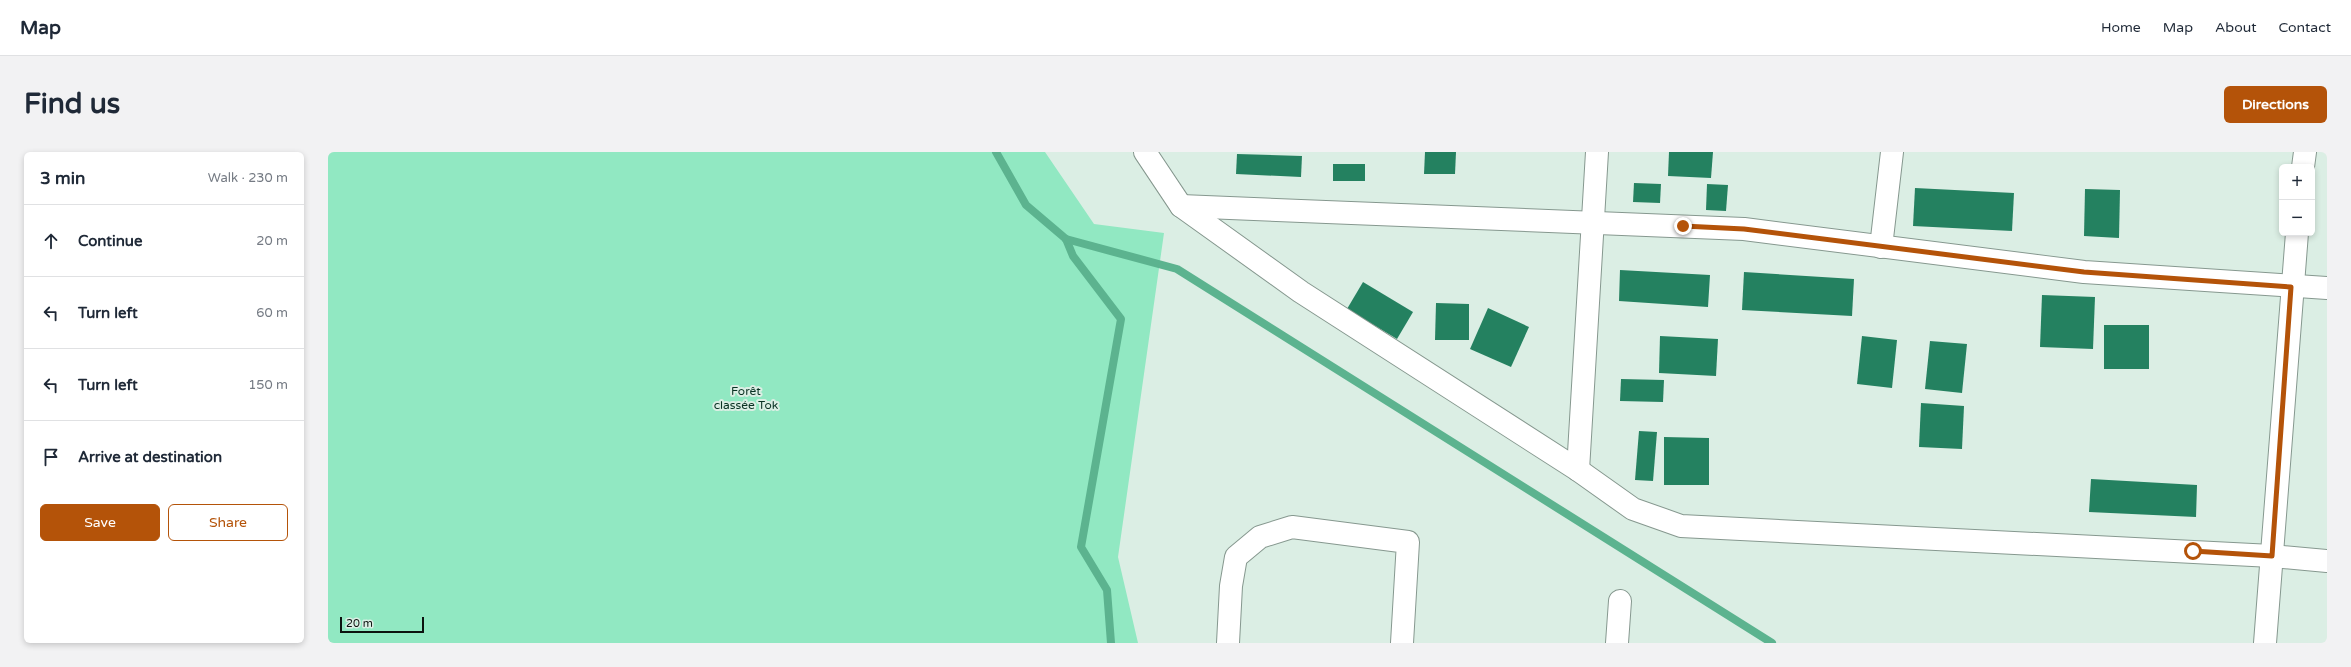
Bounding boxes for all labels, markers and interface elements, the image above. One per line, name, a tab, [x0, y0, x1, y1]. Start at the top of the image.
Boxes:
text: Map	[20, 17, 61, 39]
text: Home	[2101, 19, 2141, 36]
text: Map	[2163, 19, 2193, 36]
text: About	[2215, 19, 2257, 36]
text: Contact	[2279, 19, 2331, 36]
button: Directions	[2224, 86, 2327, 123]
text: Find us	[24, 87, 120, 121]
map controls	[2279, 164, 2315, 236]
button: +	[2279, 164, 2315, 200]
text: 3 min	[40, 168, 85, 189]
text: Walk · 230 m	[208, 170, 288, 186]
button: −	[2279, 200, 2315, 236]
route end	[1674, 217, 1692, 235]
icon: ahead	[40, 230, 62, 252]
text: Continue	[78, 232, 142, 250]
text: 20 m	[256, 233, 288, 249]
icon: left	[40, 302, 62, 324]
text: Turn left	[78, 304, 138, 322]
text: 60 m	[256, 305, 288, 321]
icon: left	[40, 374, 62, 396]
text: Turn left	[78, 376, 138, 394]
text: 150 m	[248, 377, 288, 393]
park label: Forêt classée Tok	[714, 384, 779, 412]
icon: arrive	[40, 446, 62, 468]
text: Arrive at destination	[78, 448, 222, 466]
button: Save	[40, 504, 160, 541]
button: Share	[168, 504, 288, 541]
route start	[2184, 542, 2202, 560]
scale bar	[340, 615, 424, 634]
text: 20 m	[346, 617, 373, 630]

